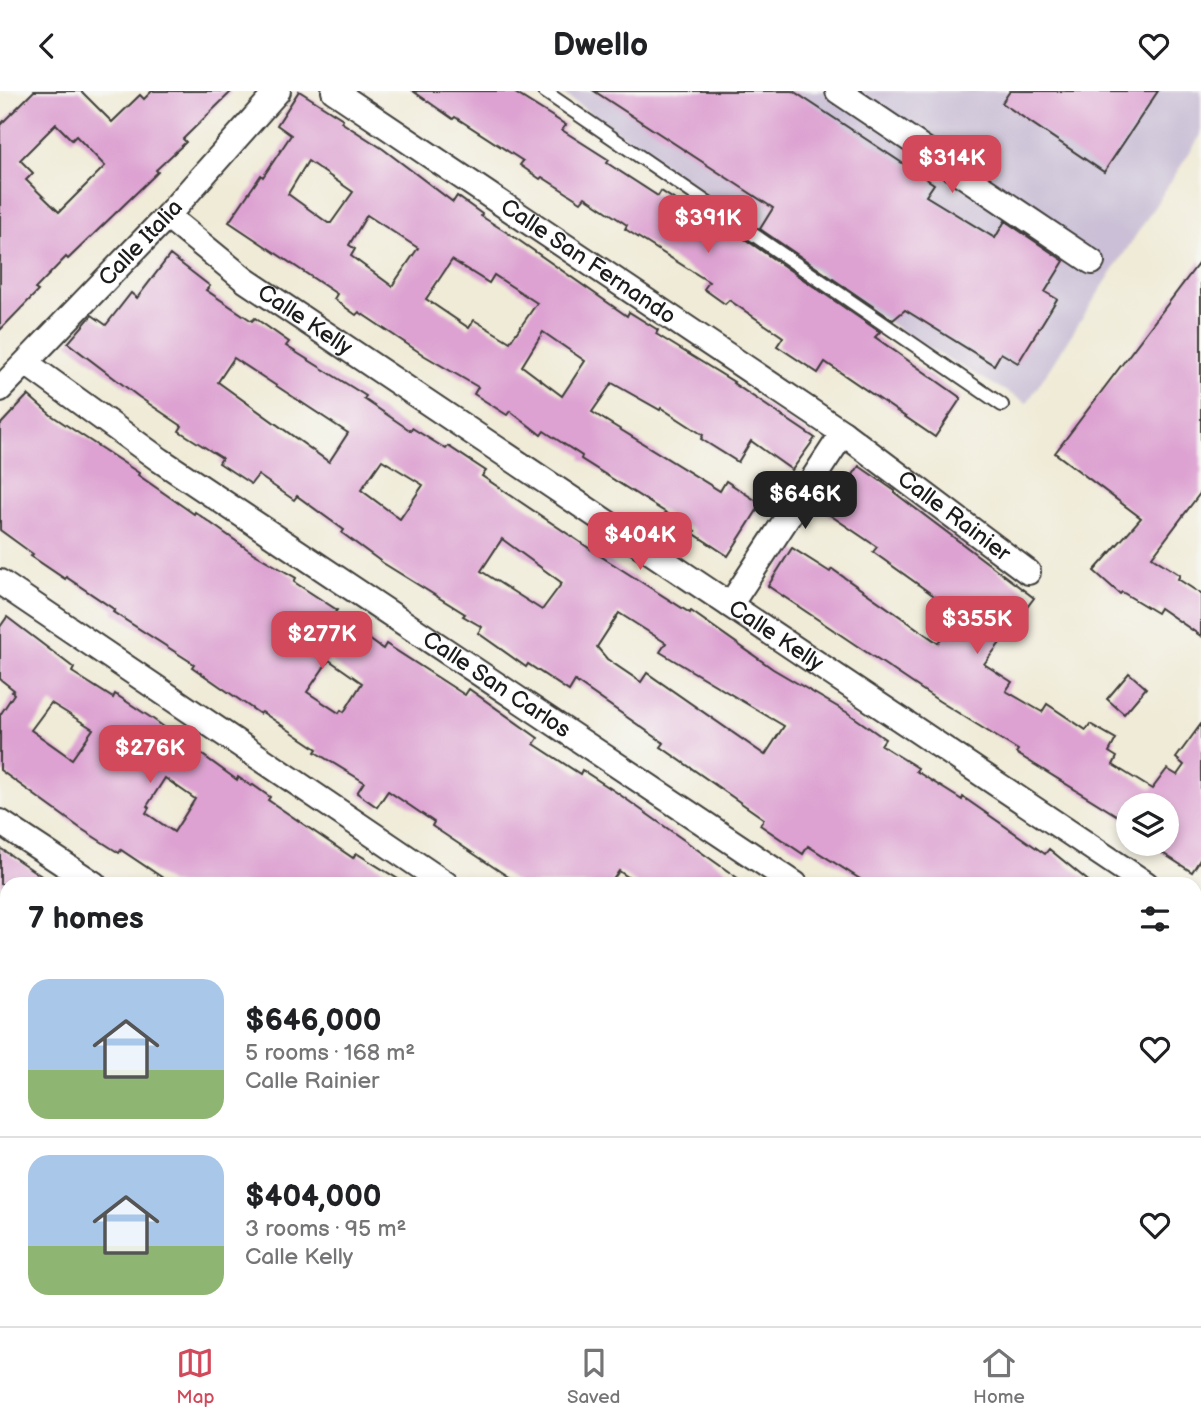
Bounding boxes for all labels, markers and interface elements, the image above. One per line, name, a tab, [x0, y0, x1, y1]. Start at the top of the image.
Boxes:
text: Dwello	[553, 26, 648, 65]
icon: back	[28, 27, 66, 65]
icon: heart	[1135, 27, 1173, 65]
pin: $314K	[903, 135, 1001, 195]
text: $314K	[918, 144, 986, 172]
street label: Calle San Fernando	[495, 193, 681, 331]
street label: Calle Italia	[93, 194, 189, 292]
pin: $391K	[659, 195, 757, 255]
text: $391K	[674, 204, 742, 232]
street label: Calle Kelly	[252, 278, 358, 362]
street label: Calle Rainier	[892, 465, 1017, 568]
pin: $646K	[756, 471, 854, 531]
text: $646K	[769, 480, 841, 508]
pin: $404K	[591, 512, 689, 572]
text: $404K	[604, 521, 676, 549]
street label: Calle Kelly	[723, 594, 829, 678]
pin: $355K	[928, 596, 1026, 656]
text: $355K	[942, 605, 1012, 633]
pin: $277K	[273, 611, 371, 671]
text: $277K	[287, 620, 357, 648]
street label: Calle San Carlos	[417, 625, 576, 744]
pin: $276K	[101, 725, 199, 785]
text: $276K	[115, 734, 185, 762]
map controls	[1116, 793, 1179, 856]
button: layers	[1116, 793, 1179, 856]
icon: filters	[1136, 900, 1174, 938]
text: 7 homes	[28, 901, 144, 937]
text: $646,000	[245, 1003, 382, 1039]
icon: home	[84, 1007, 168, 1091]
icon: heart	[1136, 1030, 1174, 1068]
text: 5 rooms · 168 m²	[245, 1039, 415, 1067]
text: Calle Rainier	[245, 1067, 379, 1095]
text: $404,000	[245, 1179, 382, 1215]
icon: home	[84, 1183, 168, 1267]
icon: heart	[1136, 1206, 1174, 1244]
text: 3 rooms · 95 m²	[245, 1215, 406, 1243]
text: Calle Kelly	[245, 1243, 353, 1271]
tab: Map	[176, 1344, 214, 1409]
tab: Saved	[567, 1344, 620, 1409]
tab: Home	[973, 1344, 1025, 1409]

